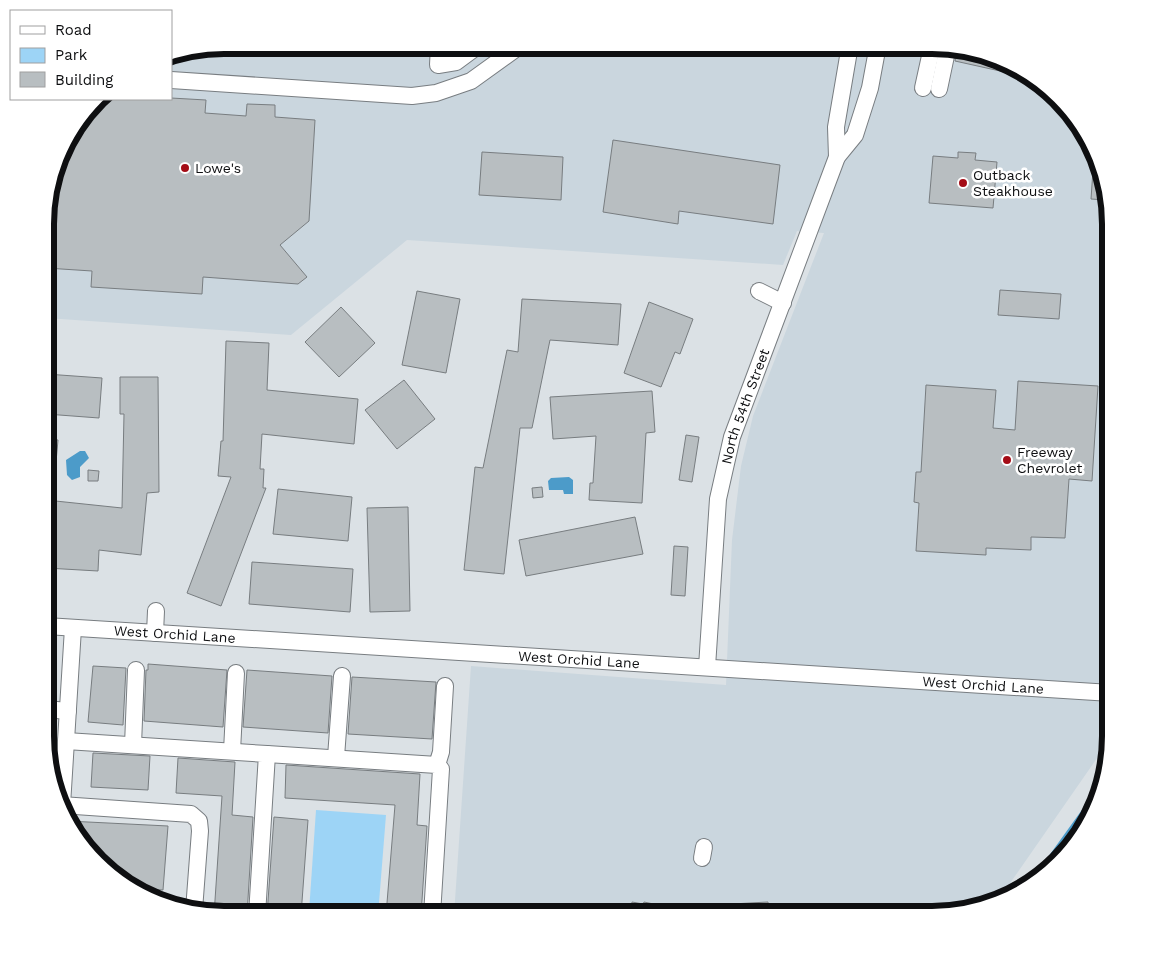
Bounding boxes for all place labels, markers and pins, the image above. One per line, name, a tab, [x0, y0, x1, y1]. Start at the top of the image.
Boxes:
place label: Lowe's	[195, 160, 241, 176]
marker: Lowe's	[179, 162, 191, 174]
place label: Outback Steakhouse	[973, 167, 1053, 199]
marker: Outback Steakhouse	[957, 177, 969, 189]
place label: Freeway Chevrolet	[1017, 444, 1082, 476]
marker: Freeway Chevrolet	[1001, 454, 1013, 466]

